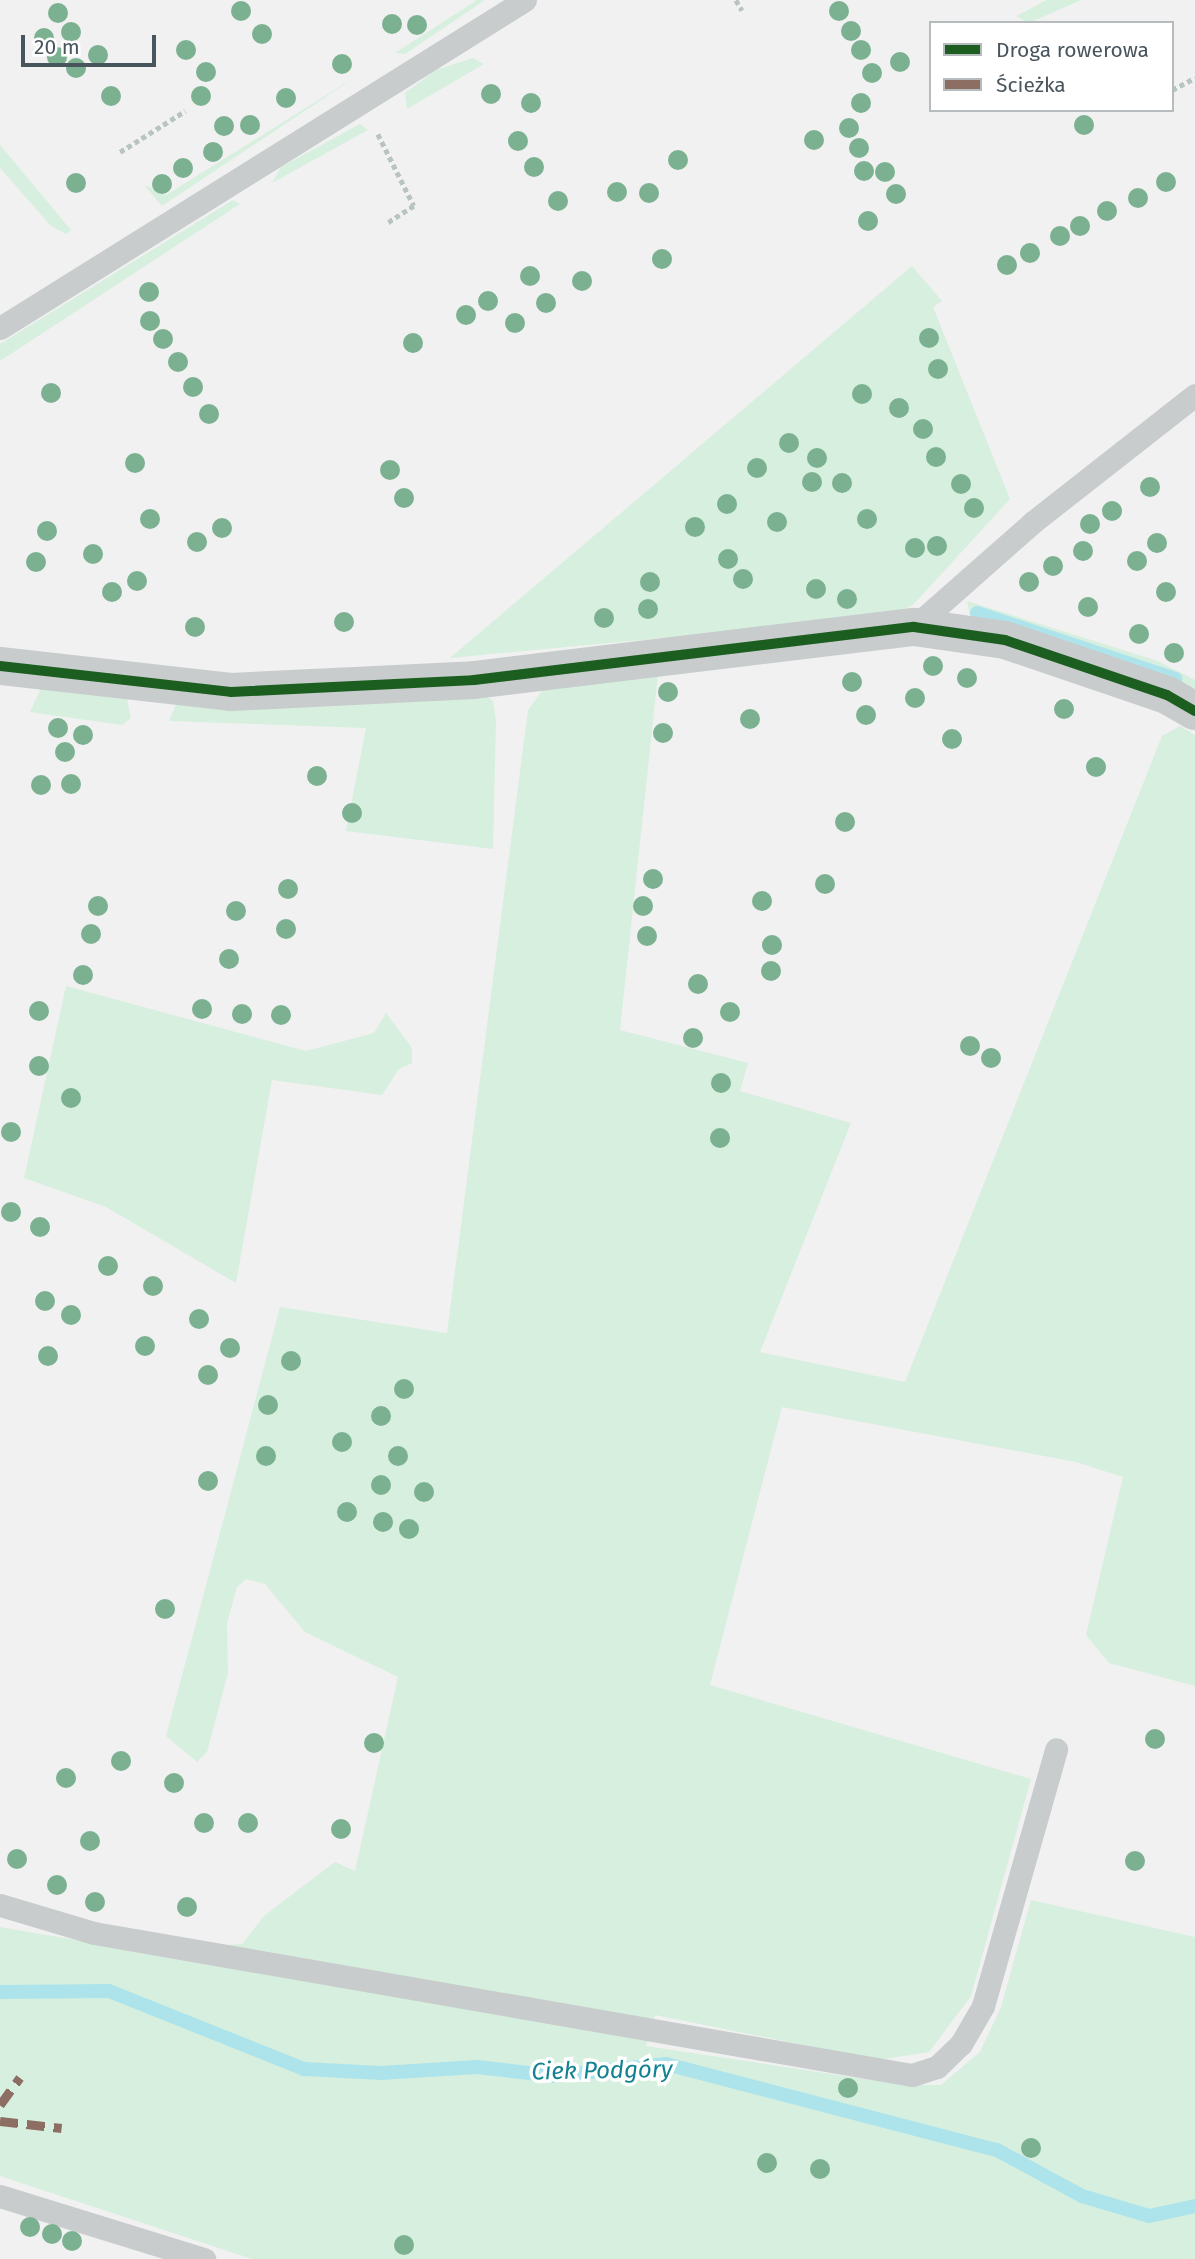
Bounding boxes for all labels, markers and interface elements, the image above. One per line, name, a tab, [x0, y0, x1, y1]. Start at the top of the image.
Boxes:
scale bar	[24, 21, 159, 65]
legend	[929, 21, 1174, 112]
text: 20 m	[34, 34, 80, 60]
text: Droga rowerowa	[996, 37, 1149, 63]
text: Ścieżka	[996, 72, 1066, 98]
water label: Ciek Podgóry	[531, 2055, 673, 2087]

